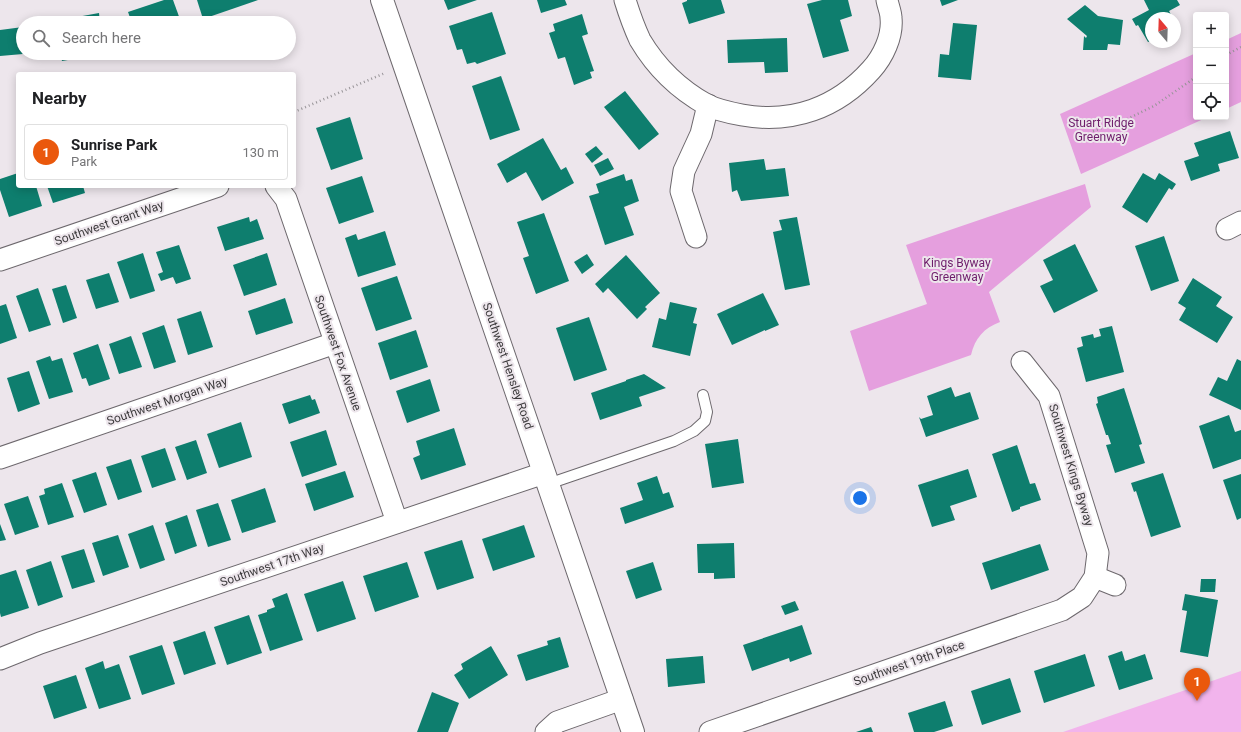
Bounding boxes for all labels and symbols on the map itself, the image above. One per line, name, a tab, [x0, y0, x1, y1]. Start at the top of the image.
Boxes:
north arrow	[1145, 12, 1181, 48]
park label: Stuart Ridge Greenway	[1068, 116, 1134, 144]
street label: Southwest Grant Way	[53, 198, 166, 248]
park label: Kings Byway Greenway	[923, 256, 991, 284]
street label: Southwest Fox Avenue	[312, 294, 364, 412]
street label: Southwest Hensley Road	[480, 301, 536, 431]
street label: Southwest Morgan Way	[105, 374, 229, 428]
street label: Southwest Kings Byway	[1046, 402, 1096, 528]
your location	[850, 488, 870, 508]
street label: Southwest 17th Way	[218, 541, 326, 589]
street label: Southwest 19th Place	[852, 637, 966, 689]
pin: 1	[1184, 668, 1210, 701]

